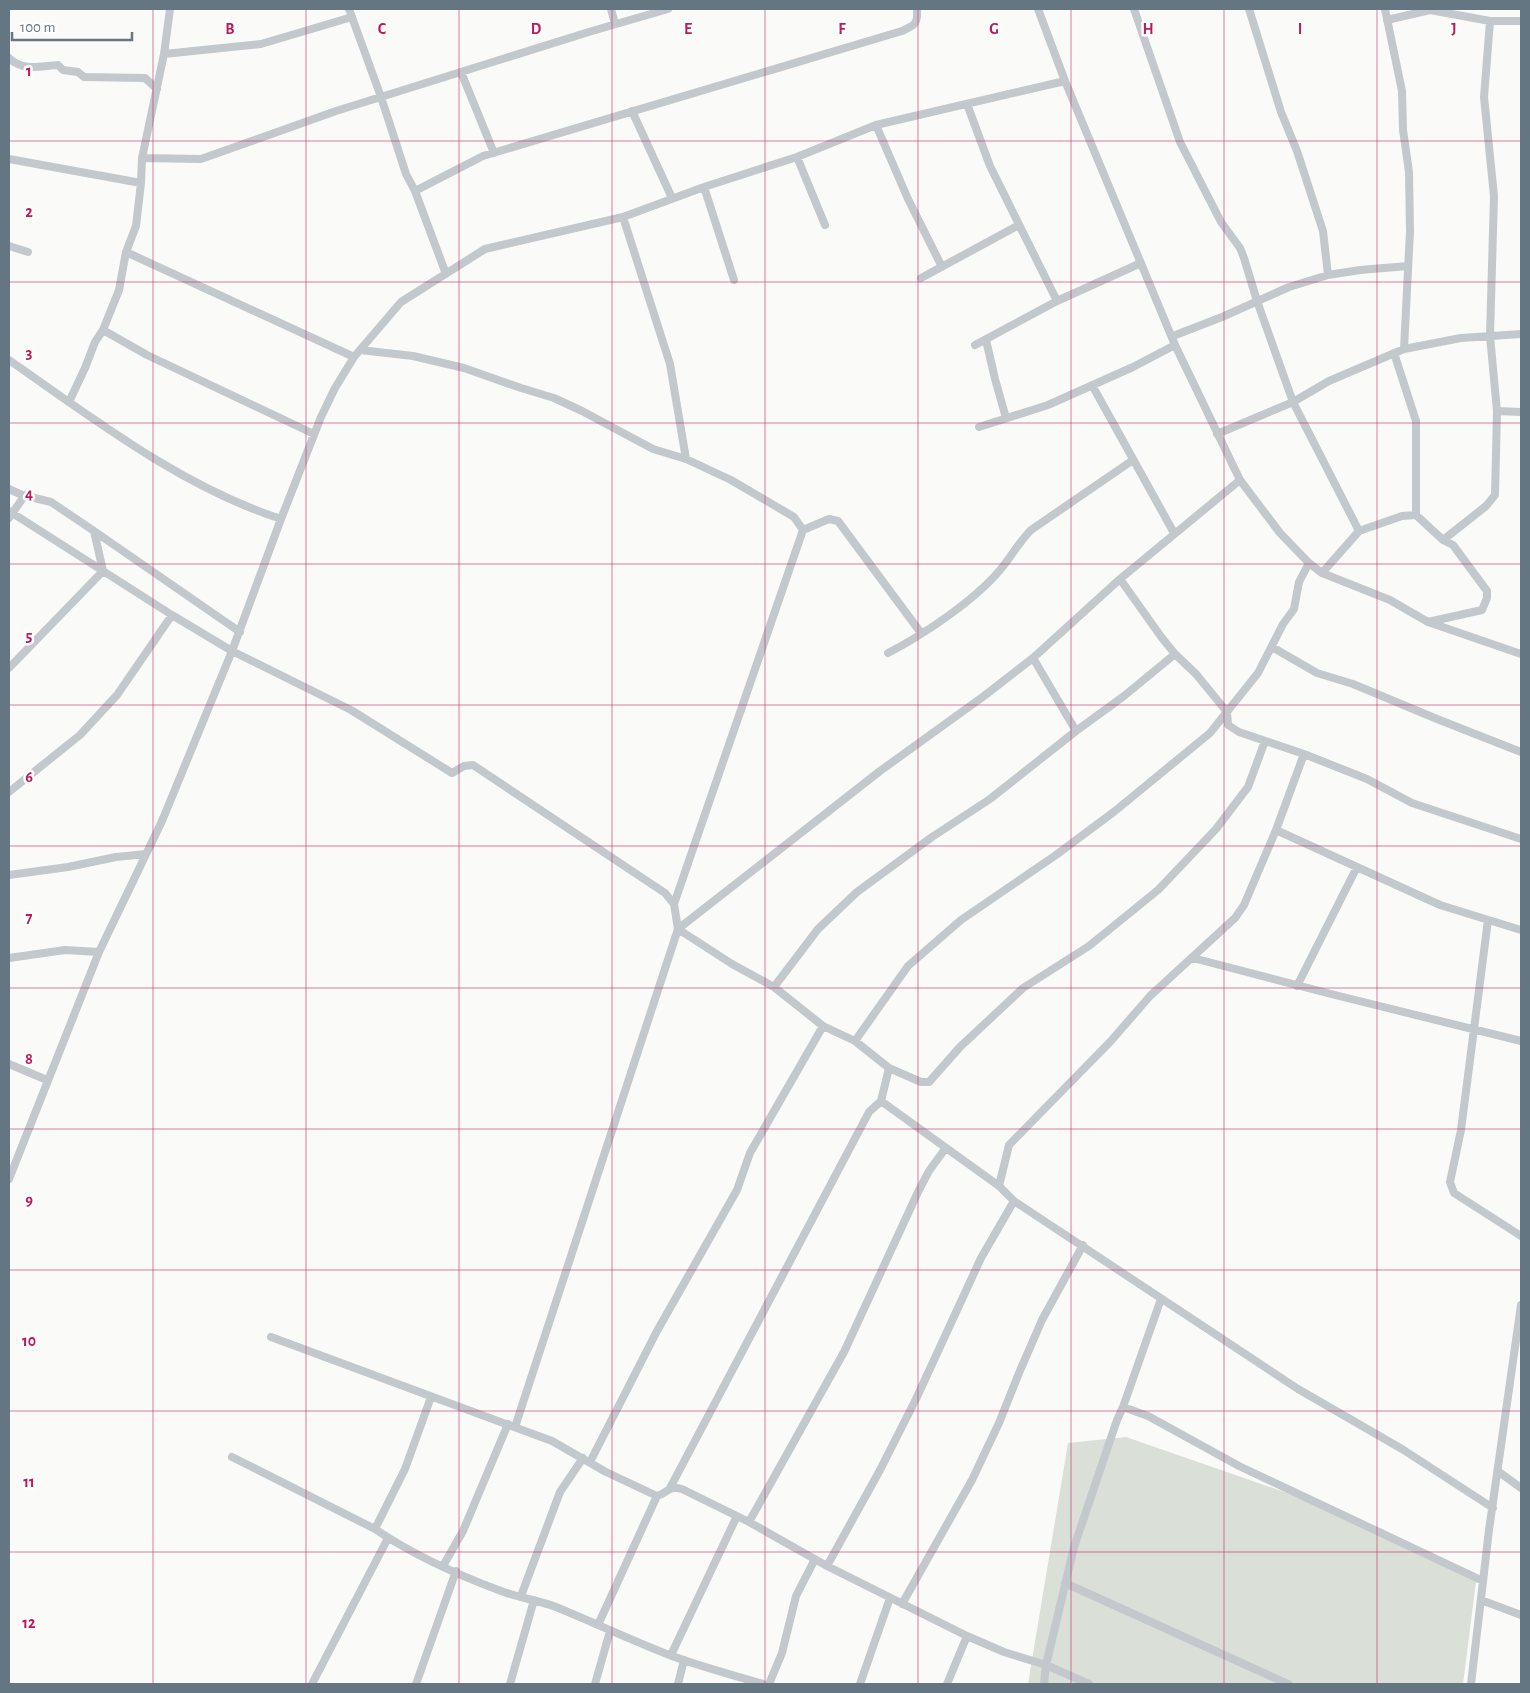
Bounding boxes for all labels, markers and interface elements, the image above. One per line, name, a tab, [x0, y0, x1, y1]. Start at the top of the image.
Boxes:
scale bar	[12, 10, 132, 42]
text: 100 m	[20, 20, 55, 35]
text: B	[225, 21, 235, 37]
text: C	[378, 21, 387, 37]
text: D	[531, 21, 542, 37]
text: E	[684, 21, 692, 37]
text: F	[838, 21, 846, 37]
text: G	[989, 21, 999, 37]
text: H	[1142, 21, 1154, 37]
text: I	[1298, 21, 1302, 37]
text: J	[1451, 21, 1457, 37]
text: 1	[26, 63, 32, 79]
text: 2	[25, 204, 33, 220]
text: 3	[26, 345, 33, 361]
text: 4	[25, 486, 33, 502]
text: 5	[26, 628, 33, 644]
text: 6	[25, 769, 33, 785]
text: 7	[26, 910, 33, 926]
text: 8	[25, 1051, 33, 1067]
text: 9	[25, 1192, 33, 1208]
text: 10	[22, 1333, 36, 1349]
text: 11	[23, 1474, 35, 1490]
text: 12	[22, 1615, 36, 1631]

